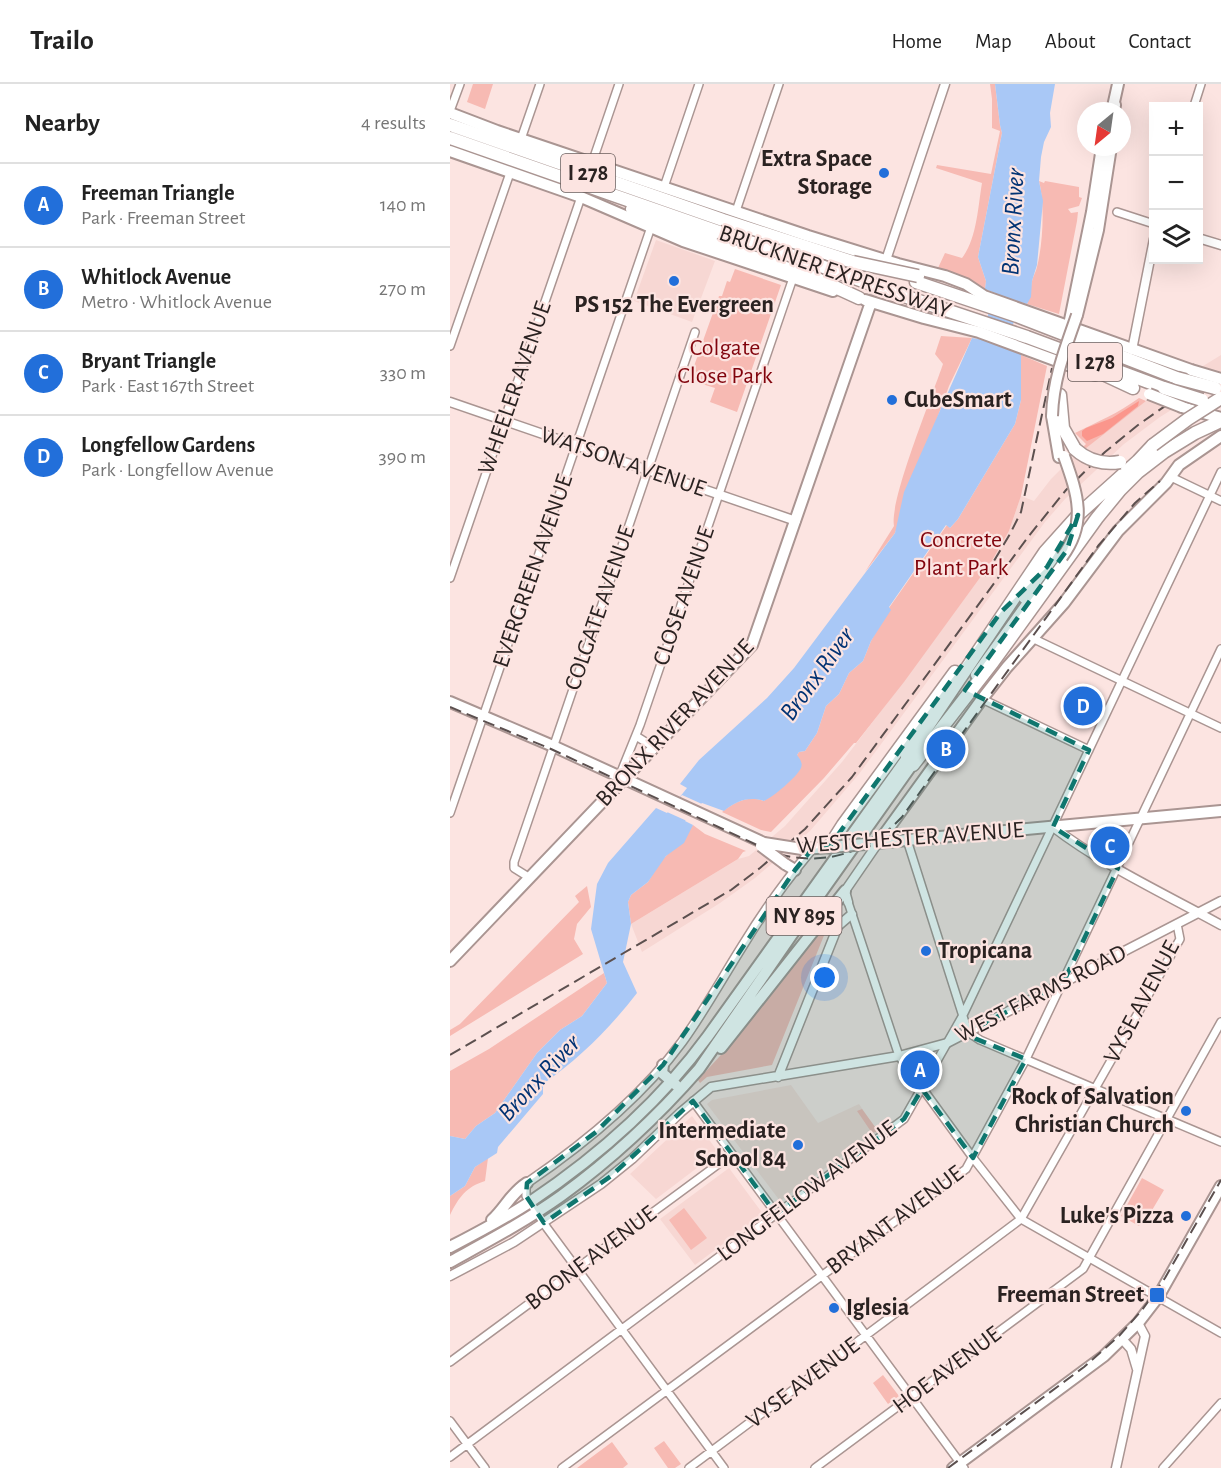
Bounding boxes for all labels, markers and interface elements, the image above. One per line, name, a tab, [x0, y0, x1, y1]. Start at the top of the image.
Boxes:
text: Trailo	[30, 27, 94, 55]
text: Home	[891, 31, 942, 52]
text: Map	[975, 31, 1012, 52]
text: About	[1045, 31, 1095, 52]
text: Contact	[1128, 31, 1191, 52]
north arrow	[1077, 102, 1131, 156]
map controls	[1149, 102, 1203, 264]
button: +	[1149, 102, 1203, 156]
text: Nearby	[24, 110, 100, 136]
text: 4 results	[361, 113, 426, 133]
place label: Extra Space Storage	[761, 147, 872, 199]
road number: I 278	[561, 154, 615, 192]
button: −	[1149, 156, 1203, 210]
marker: Extra Space Storage	[877, 166, 891, 180]
water label: Bronx River	[997, 166, 1029, 276]
text: Freeman Triangle	[81, 182, 235, 204]
text: A	[38, 195, 50, 215]
text: 140 m	[380, 195, 426, 215]
text: Park · Freeman Street	[81, 208, 245, 228]
button: layers	[1149, 210, 1203, 264]
street label: BRUCKNER EXPRESSWAY	[716, 221, 954, 323]
text: Whitlock Avenue	[81, 266, 231, 288]
marker: PS 152 The Evergreen	[667, 274, 681, 288]
text: B	[38, 279, 49, 299]
text: 270 m	[379, 279, 426, 299]
text: Metro · Whitlock Avenue	[81, 292, 272, 312]
place label: PS 152 The Evergreen	[574, 293, 774, 317]
street label: WHEELER AVENUE	[474, 298, 556, 478]
park label: Colgate Close Park	[677, 336, 773, 388]
road number: I 278	[1068, 343, 1122, 381]
text: Bryant Triangle	[81, 350, 216, 372]
text: C	[38, 363, 49, 383]
text: 330 m	[380, 363, 426, 383]
text: Park · East 167th Street	[81, 376, 254, 396]
place label: CubeSmart	[904, 388, 1012, 412]
marker: CubeSmart	[885, 393, 899, 407]
street label: WATSON AVENUE	[537, 422, 709, 502]
text: Longfellow Gardens	[81, 434, 255, 456]
text: D	[37, 447, 50, 467]
text: 390 m	[379, 447, 426, 467]
text: Park · Longfellow Avenue	[81, 460, 274, 480]
street label: EVERGREEN AVENUE	[489, 471, 577, 671]
street label: COLGATE AVENUE	[561, 522, 640, 693]
street label: CLOSE AVENUE	[649, 523, 719, 669]
park label: Concrete Plant Park	[914, 528, 1008, 580]
water label: Bronx River	[775, 622, 860, 725]
street label: BRONX RIVER AVENUE	[592, 634, 759, 811]
pin: D	[1064, 684, 1102, 728]
pin: B	[926, 726, 966, 772]
street label: WESTCHESTER AVENUE	[795, 818, 1025, 858]
pin: C	[1090, 824, 1130, 868]
road number: NY 895	[766, 897, 842, 935]
street label: VYSE AVENUE	[1100, 937, 1184, 1067]
place label: Tropicana	[938, 939, 1032, 963]
street label: WEST FARMS ROAD	[952, 941, 1130, 1047]
marker: Tropicana	[919, 944, 933, 958]
your location	[810, 963, 839, 992]
water label: Bronx River	[493, 1029, 586, 1126]
pin: A	[900, 1048, 940, 1092]
place label: Rock of Salvation Christian Church	[1011, 1085, 1174, 1137]
marker: Rock of Salvation Christian Church	[1179, 1104, 1193, 1118]
street label: LONGFELLOW AVENUE	[713, 1116, 901, 1266]
place label: Intermediate School 84	[658, 1119, 786, 1171]
marker: Intermediate School 84	[791, 1138, 805, 1152]
street label: BRYANT AVENUE	[822, 1161, 968, 1279]
street label: BOONE AVENUE	[521, 1201, 661, 1315]
place label: Luke's Pizza	[1060, 1204, 1174, 1228]
marker: Luke's Pizza	[1179, 1209, 1193, 1223]
place label: Freeman Street	[996, 1283, 1144, 1307]
marker: Freeman Street	[1148, 1286, 1166, 1304]
place label: Iglesia	[846, 1296, 909, 1320]
marker: Iglesia	[827, 1301, 841, 1315]
street label: HOE AVENUE	[889, 1322, 1006, 1418]
street label: VYSE AVENUE	[742, 1333, 864, 1433]

